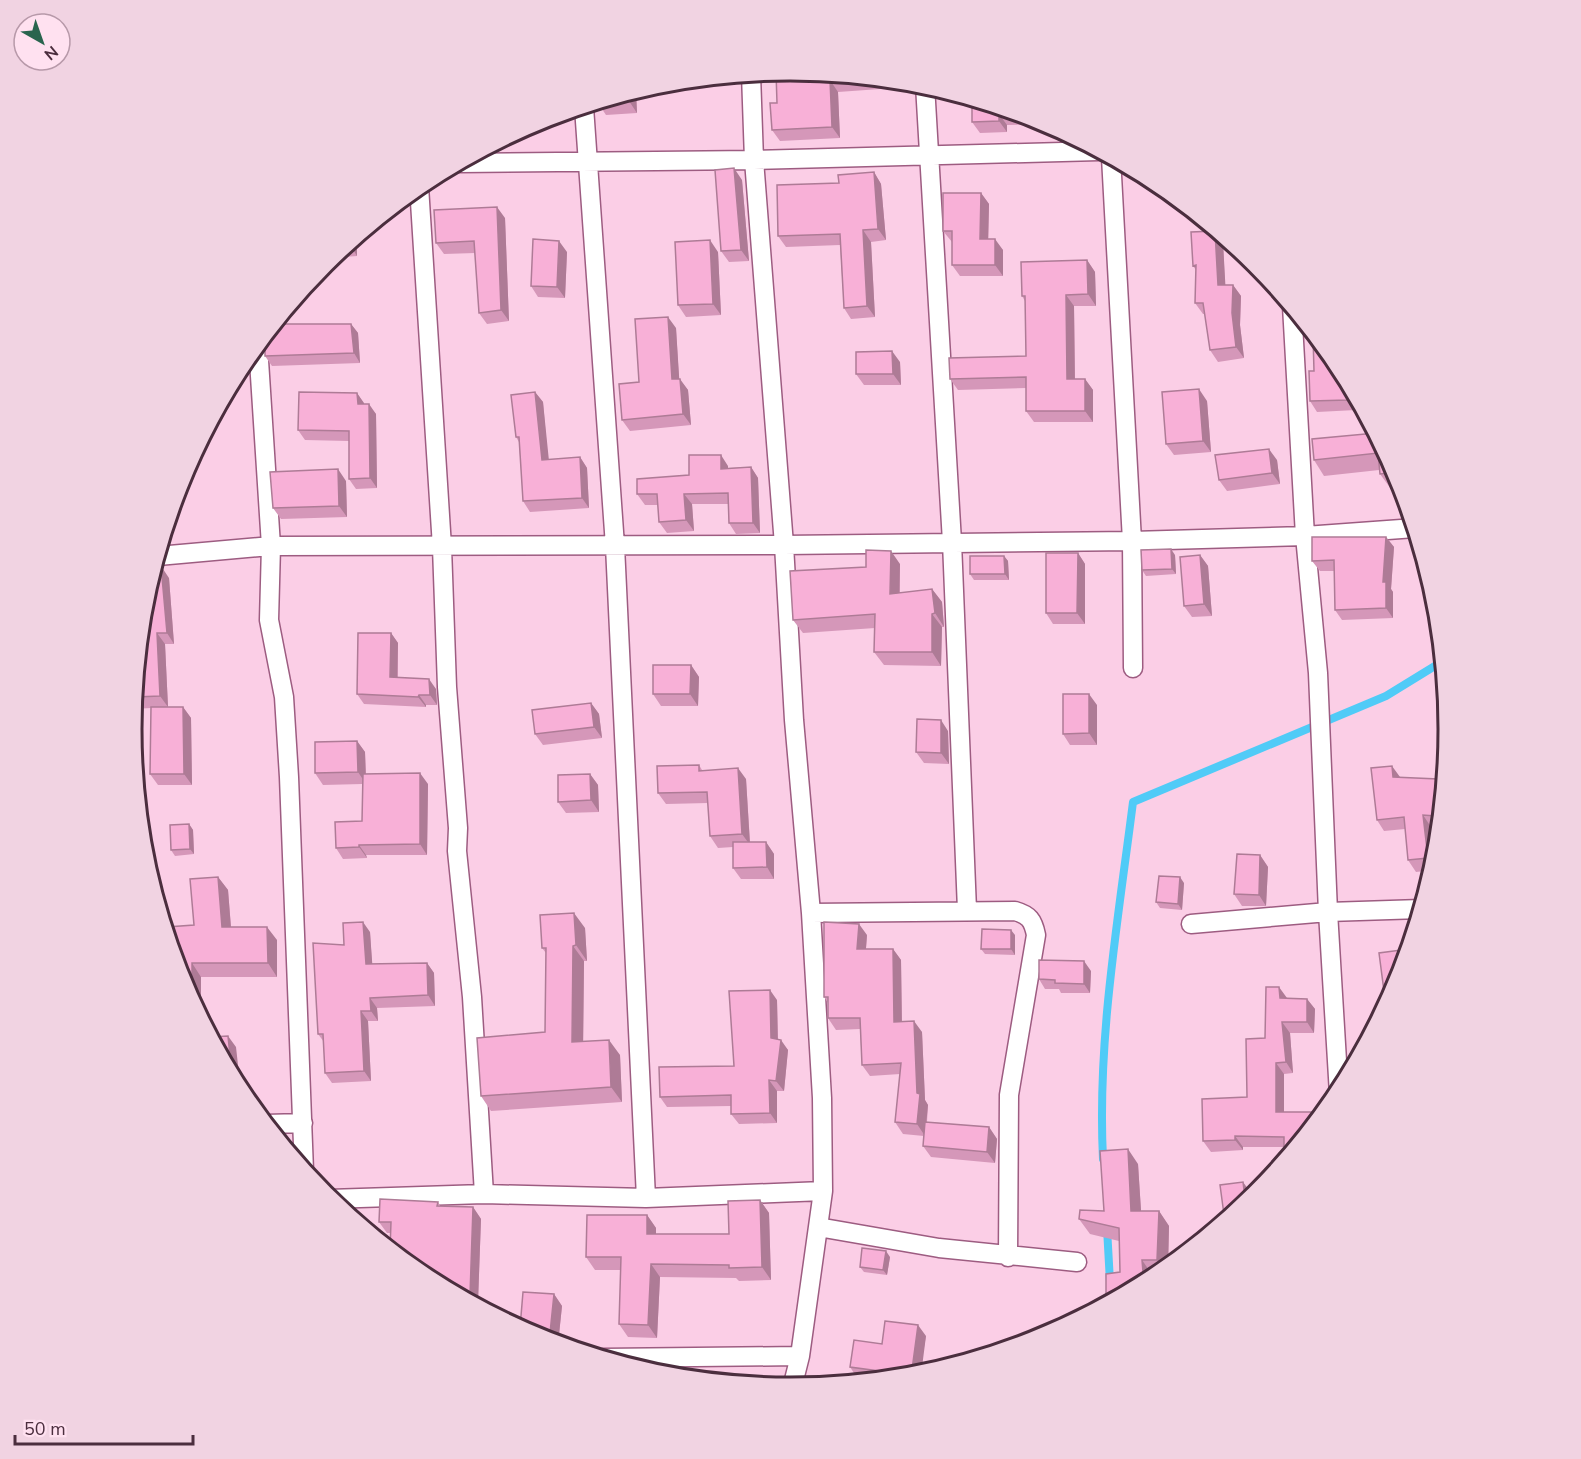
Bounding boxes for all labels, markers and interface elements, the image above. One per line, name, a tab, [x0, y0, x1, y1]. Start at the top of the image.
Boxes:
north arrow	[12, 12, 72, 72]
text: N	[39, 40, 63, 65]
scale bar	[15, 1408, 194, 1446]
text: 50 m	[24, 1417, 66, 1441]

